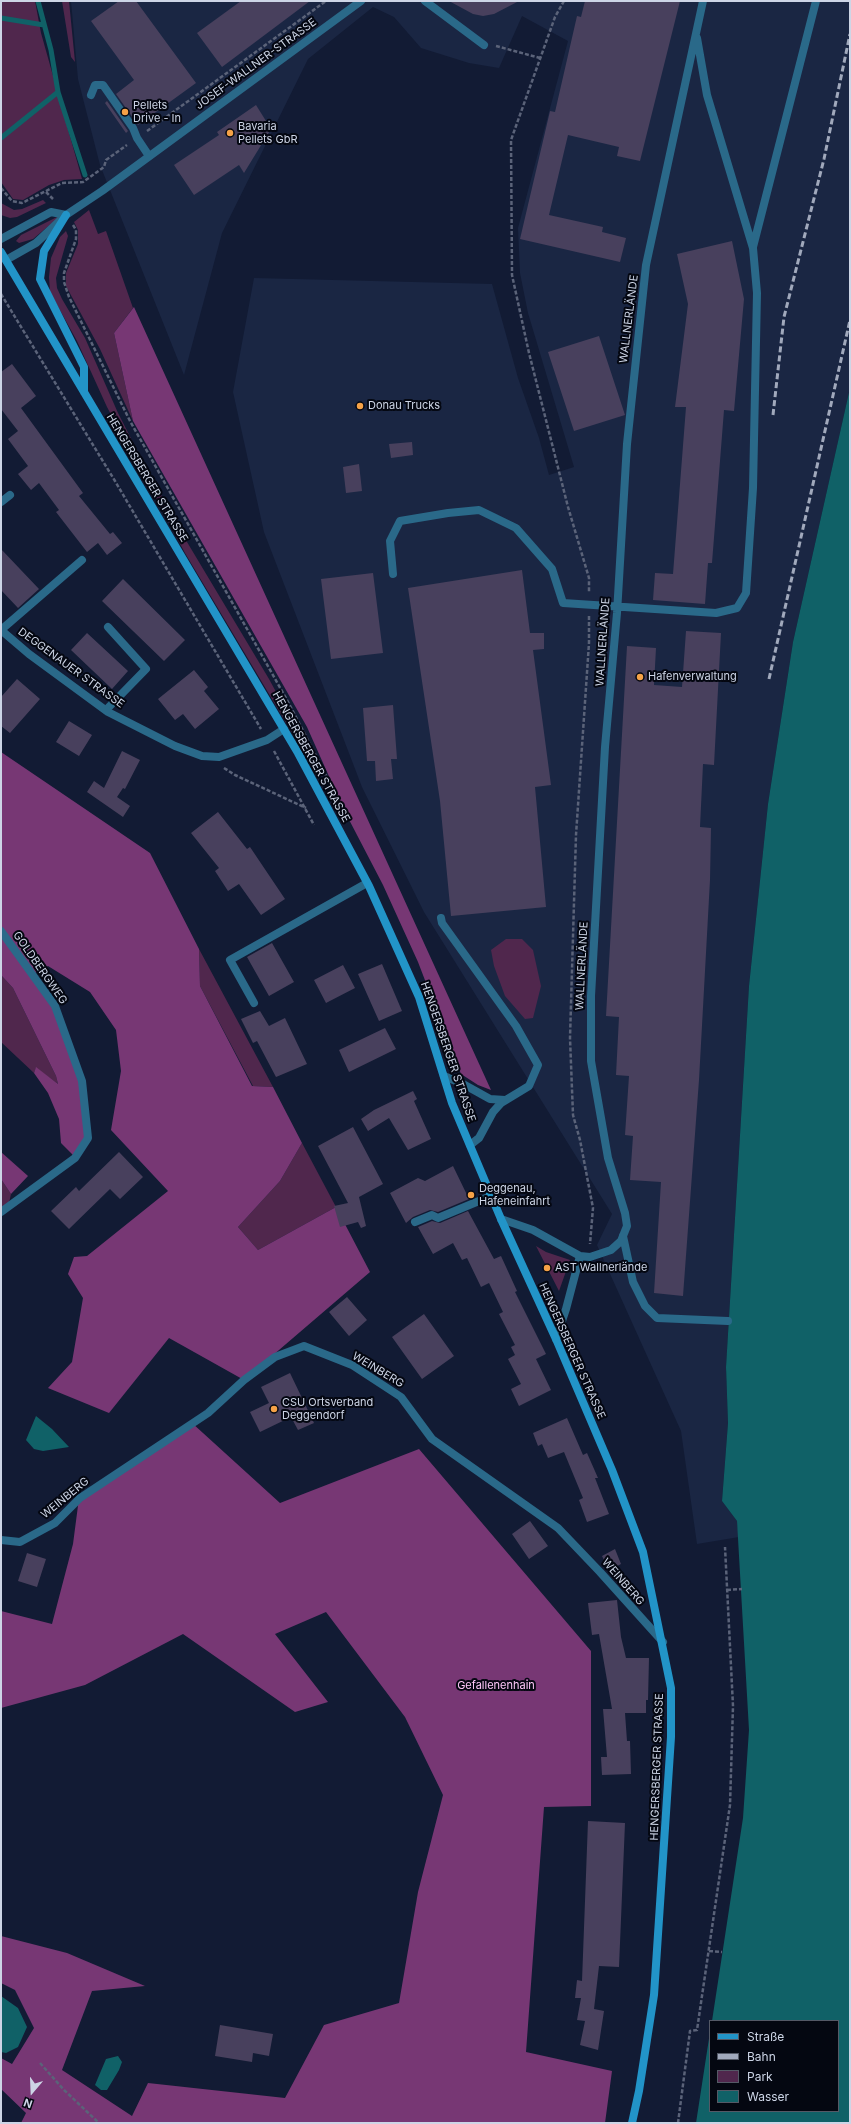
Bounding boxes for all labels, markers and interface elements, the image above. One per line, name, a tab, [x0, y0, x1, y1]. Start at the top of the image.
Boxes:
street label: JOSEF-WALLNER-STRASSE	[193, 16, 319, 112]
place label: Pellets Drive - In	[133, 99, 181, 125]
marker: Pellets Drive - In	[120, 107, 130, 117]
place label: Bavaria Pellets GbR	[238, 120, 298, 146]
marker: Bavaria Pellets GbR	[225, 128, 235, 138]
street label: WALLNERLÄNDE	[617, 274, 641, 364]
place label: Donau Trucks	[368, 399, 440, 413]
marker: Donau Trucks	[355, 401, 365, 411]
street label: HENGERSBERGER STRASSE	[103, 411, 191, 545]
street label: WALLNERLÄNDE	[593, 597, 613, 687]
street label: DEGGENAUER STRASSE	[15, 625, 127, 711]
place label: Hafenverwaltung	[648, 670, 737, 684]
marker: Hafenverwaltung	[635, 672, 645, 682]
street label: HENGERSBERGER STRASSE	[269, 689, 353, 825]
street label: WALLNERLÄNDE	[573, 921, 591, 1011]
street label: GOLDBERGWEG	[10, 929, 70, 1007]
street label: HENGERSBERGER STRASSE	[418, 980, 478, 1124]
place label: Deggenau, Hafeneinfahrt	[479, 1182, 550, 1208]
marker: Deggenau, Hafeneinfahrt	[466, 1190, 476, 1200]
place label: AST Wallnerlände	[555, 1261, 647, 1275]
marker: AST Wallnerlände	[542, 1263, 552, 1273]
street label: HENGERSBERGER STRASSE	[536, 1281, 608, 1421]
street label: WEINBERG	[350, 1349, 406, 1391]
place label: CSU Ortsverband Deggendorf	[282, 1396, 373, 1422]
marker: CSU Ortsverband Deggendorf	[269, 1404, 279, 1414]
street label: WEINBERG	[38, 1475, 92, 1521]
street label: WEINBERG	[599, 1556, 647, 1608]
park label: Gefallenenhain	[457, 1679, 535, 1693]
street label: HENGERSBERGER STRASSE	[648, 1693, 666, 1841]
legend	[709, 2020, 839, 2112]
text: Straße	[747, 2029, 784, 2044]
text: Bahn	[747, 2049, 776, 2064]
text: Park	[747, 2069, 773, 2084]
north arrow	[12, 2072, 52, 2112]
text: Wasser	[747, 2089, 789, 2104]
text: N	[22, 2095, 34, 2111]

